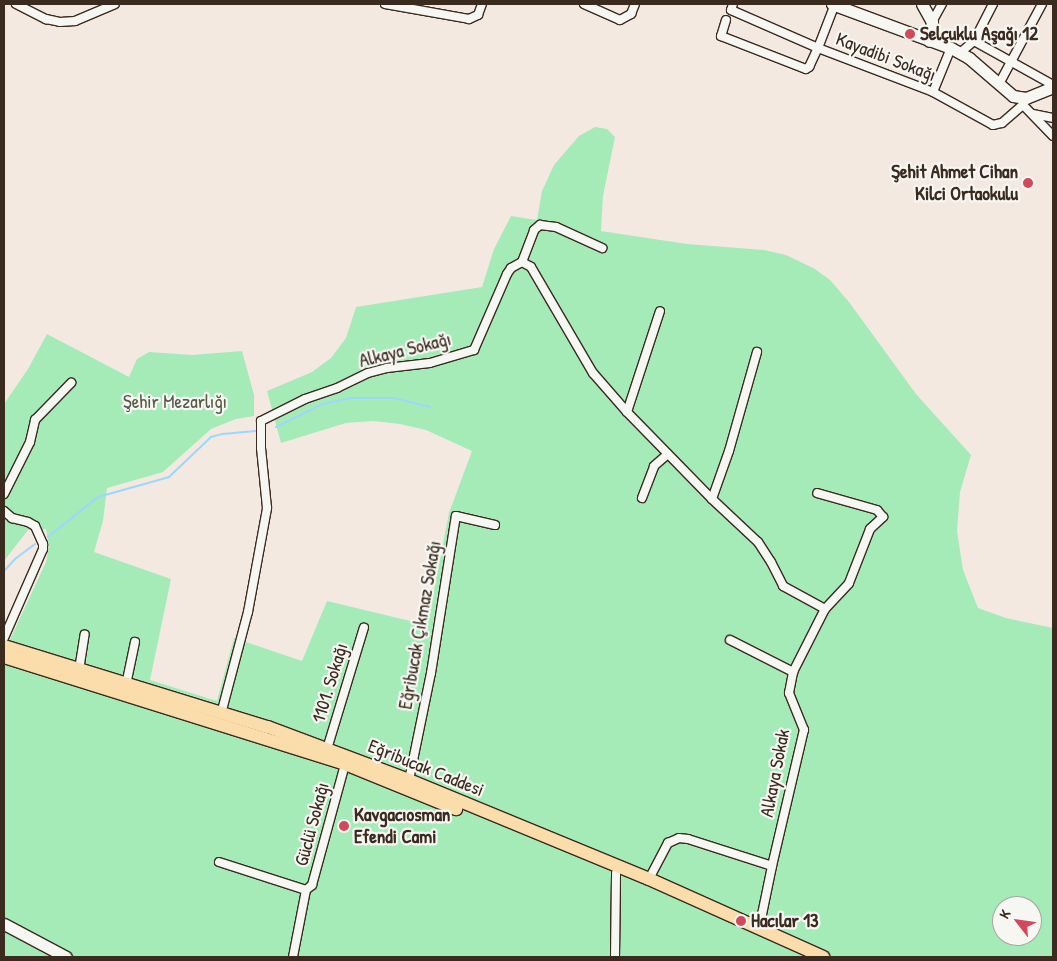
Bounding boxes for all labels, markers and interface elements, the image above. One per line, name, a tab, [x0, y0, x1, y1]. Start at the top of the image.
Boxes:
place label: Selçuklu Aşağı 12	[920, 23, 1038, 45]
street label: Kayadibi Sokağı	[833, 27, 939, 87]
marker: Selçuklu Aşağı 12	[904, 28, 916, 40]
place label: Şehit Ahmet Cihan Kilci Ortaokulu	[891, 161, 1018, 205]
marker: Şehit Ahmet Cihan Kilci Ortaokulu	[1022, 177, 1034, 189]
street label: Alkaya Sokağı	[357, 328, 453, 372]
park label: Şehir Mezarlığı	[123, 391, 227, 413]
street label: Eğribucak Çıkmaz Sokağı	[394, 539, 446, 711]
street label: 1101. Sokağı	[307, 640, 353, 726]
street label: Alkaya Sokak	[755, 727, 795, 819]
street label: Eğribucak Caddesi	[365, 734, 487, 802]
street label: Güclü Sokağı	[290, 780, 334, 868]
place label: Kavgacıosman Efendi Cami	[354, 804, 450, 848]
marker: Kavgacıosman Efendi Cami	[338, 820, 350, 832]
north arrow	[992, 896, 1042, 946]
text: K	[994, 906, 1014, 922]
place label: Hacılar 13	[751, 910, 819, 932]
marker: Hacılar 13	[735, 915, 747, 927]

